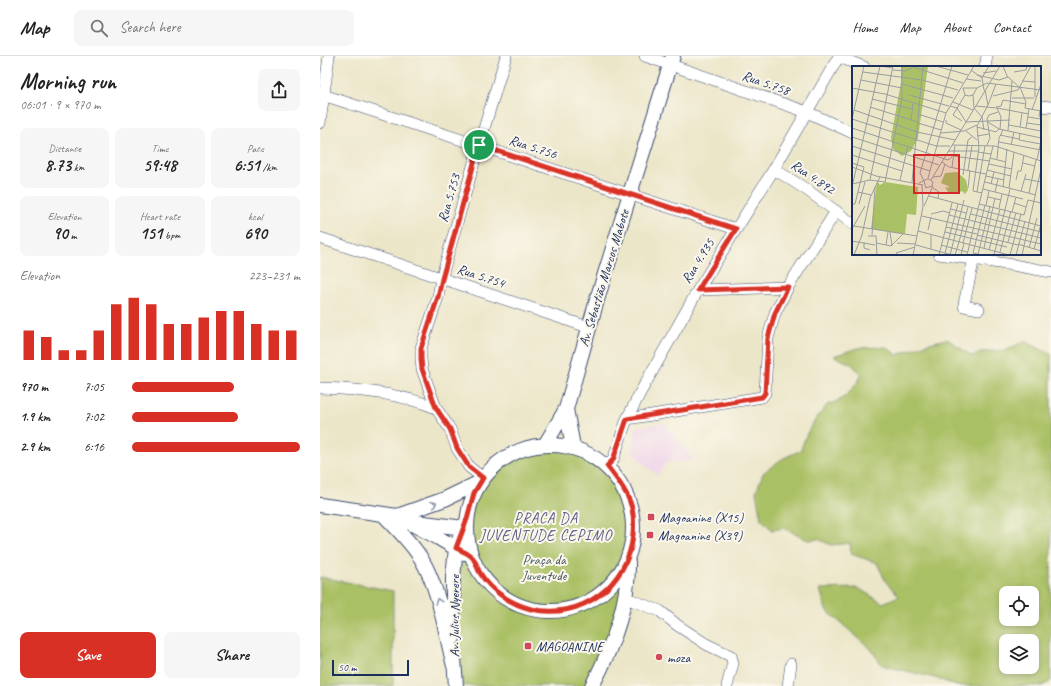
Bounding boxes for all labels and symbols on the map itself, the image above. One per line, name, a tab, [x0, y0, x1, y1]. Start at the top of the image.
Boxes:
inset map	[852, 66, 1041, 255]
street label: Rua 5.758	[740, 67, 794, 100]
pin	[462, 128, 496, 162]
street label: Rua 5.756	[507, 131, 560, 163]
street label: Rua 4.892	[788, 156, 840, 199]
street label: Rua 5.753	[434, 170, 464, 224]
street label: Av. Sebastião Marcos Mabote	[575, 206, 633, 348]
street label: Rua 4.935	[678, 235, 719, 286]
street label: Rua 5.754	[455, 260, 509, 292]
one-way arrow	[430, 500, 437, 508]
district label: PRACA DA JUVENTUDE CEPIMO	[479, 509, 613, 545]
place label: Magoanine (X15)	[659, 509, 745, 526]
marker: Magoanine (X15)	[646, 512, 656, 522]
place label: Magoanine (X39)	[658, 527, 744, 544]
marker: Magoanine (X39)	[645, 530, 655, 540]
park label: Praça da Juventude	[521, 551, 568, 584]
street label: Av. Julius Nyerere	[446, 573, 463, 657]
one-way arrow	[434, 598, 443, 605]
place label: MAGOANINE	[536, 638, 606, 655]
marker: MAGOANINE	[523, 641, 533, 651]
place label: moza	[667, 649, 691, 666]
marker: moza	[654, 652, 664, 662]
scale bar	[332, 658, 409, 677]

